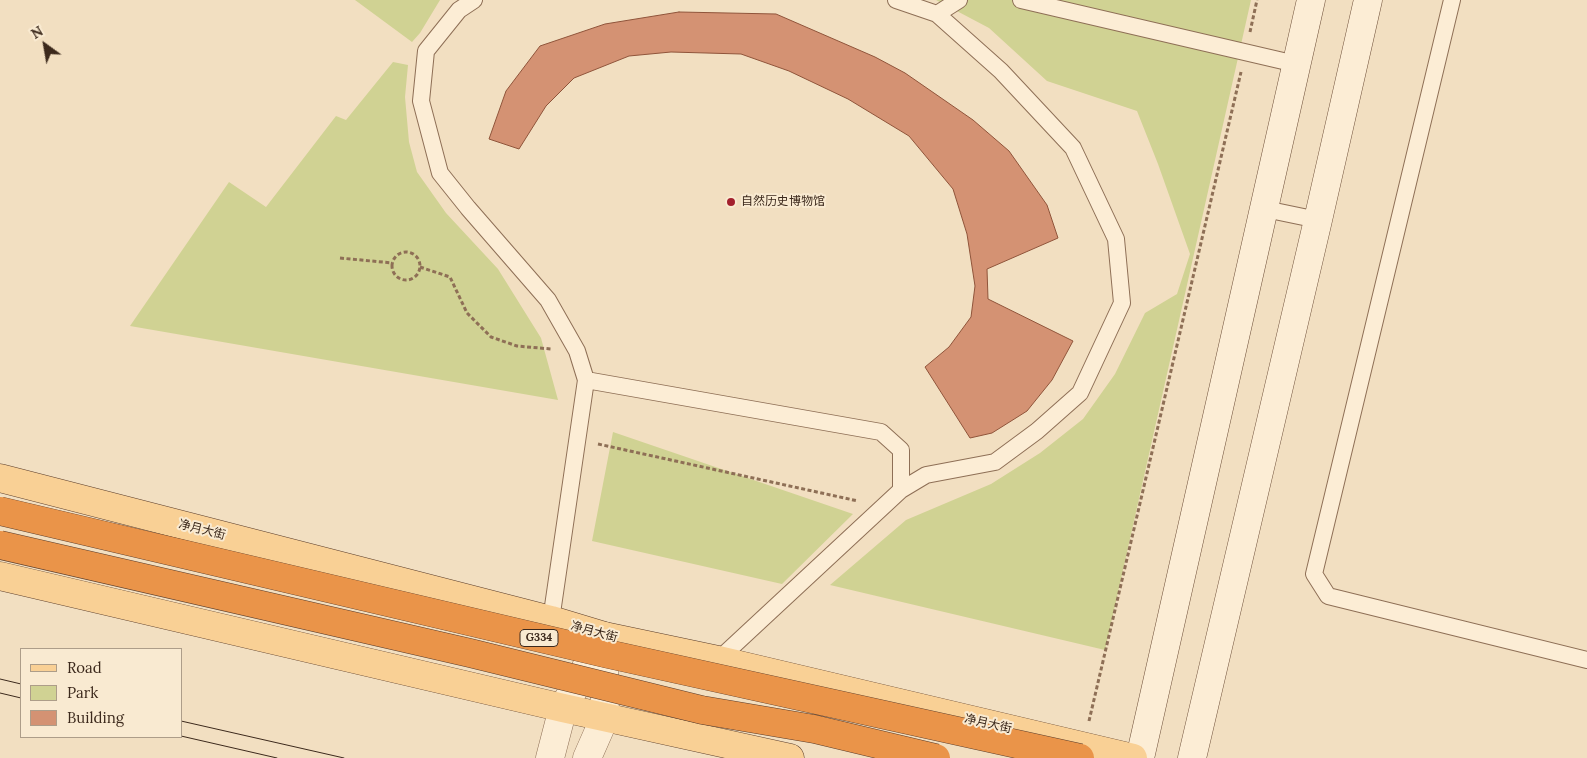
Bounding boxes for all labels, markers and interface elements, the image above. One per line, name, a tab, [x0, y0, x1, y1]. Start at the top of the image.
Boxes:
north arrow	[20, 20, 70, 70]
text: N	[28, 22, 46, 43]
place label: 自然历史博物馆	[741, 195, 825, 209]
marker: 自然历史博物馆	[725, 196, 737, 208]
street label: 净月大街	[177, 517, 227, 543]
street label: 净月大街	[569, 619, 619, 645]
road number: G334	[520, 630, 558, 646]
legend	[20, 648, 182, 738]
text: Road	[67, 658, 102, 677]
text: Park	[67, 683, 98, 702]
text: Building	[67, 708, 124, 727]
street label: 净月大街	[963, 712, 1013, 736]

